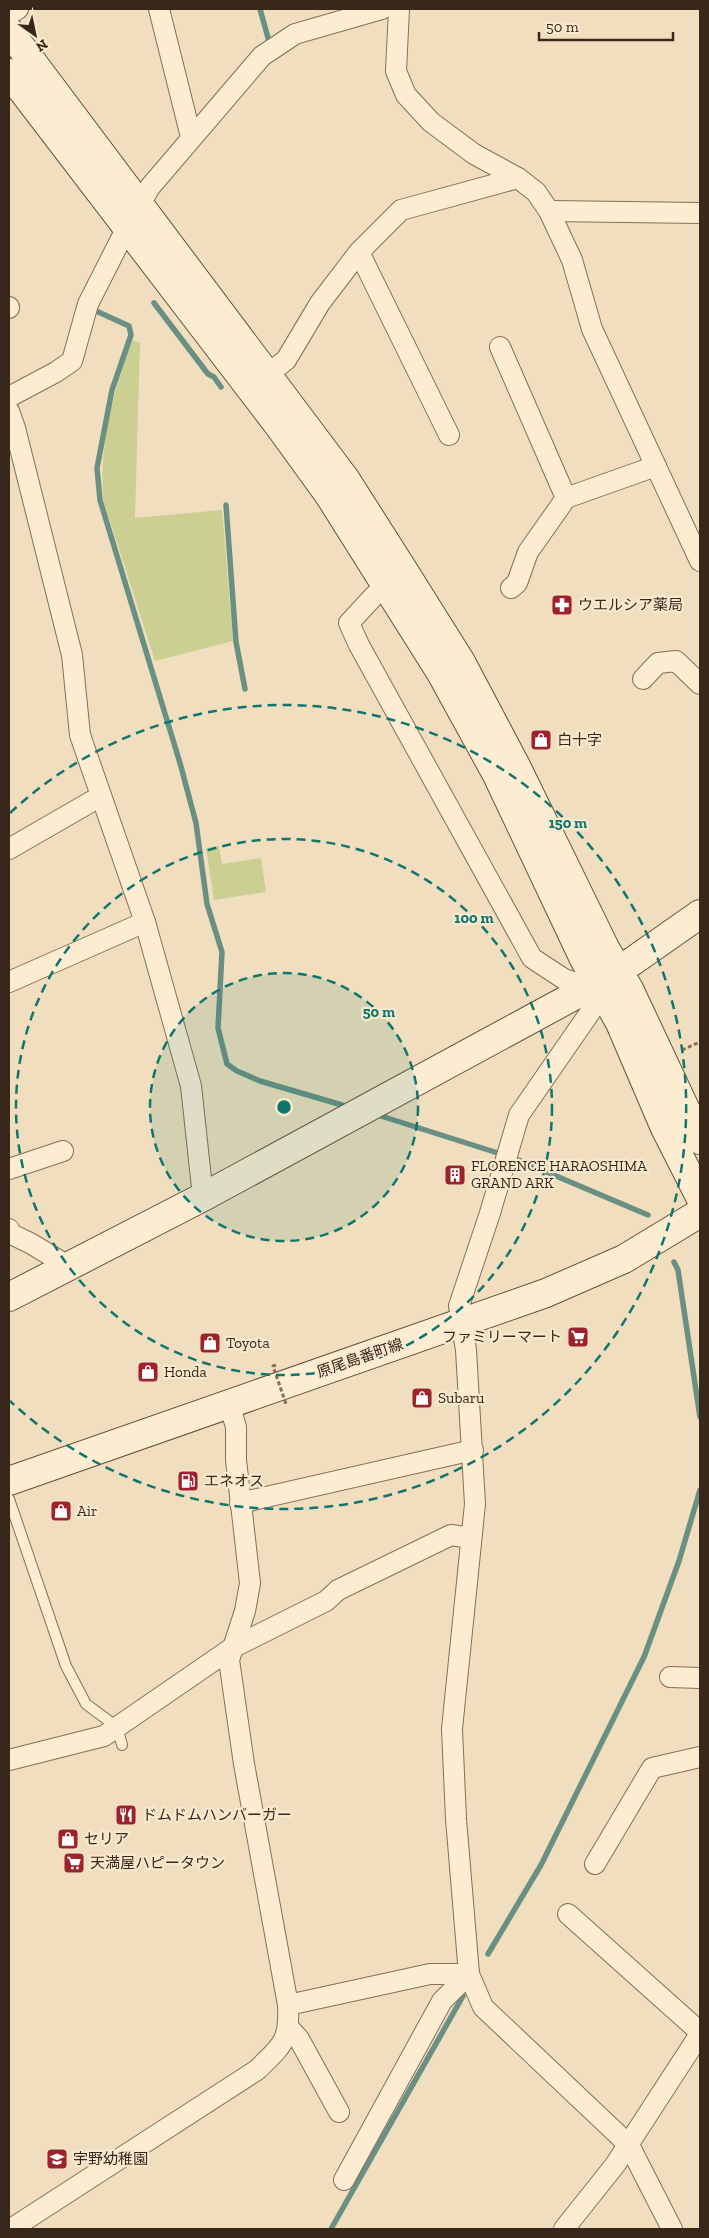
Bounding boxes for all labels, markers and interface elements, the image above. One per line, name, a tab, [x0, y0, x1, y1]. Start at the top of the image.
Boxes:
north arrow	[10, 10, 60, 60]
scale bar	[539, 10, 673, 42]
text: 50 m	[546, 18, 579, 36]
text: N	[32, 35, 51, 56]
pharmacy icon: ウエルシア薬局	[550, 593, 574, 617]
place label: ウエルシア薬局	[578, 596, 683, 614]
shop icon: 白十字	[529, 728, 553, 752]
place label: 白十字	[557, 731, 602, 749]
text: 150 m	[549, 814, 587, 832]
text: 100 m	[454, 909, 494, 927]
text: 50 m	[363, 1003, 395, 1021]
centre of rings	[275, 1098, 293, 1116]
place label: FLORENCE HARAOSHIMA GRAND ARK	[471, 1157, 647, 1192]
building icon: FLORENCE HARAOSHIMA GRAND ARK	[443, 1163, 467, 1187]
supermarket icon: ファミリーマート	[566, 1325, 590, 1349]
place label: ファミリーマート	[442, 1328, 562, 1346]
shop icon: Toyota	[198, 1331, 222, 1355]
place label: Toyota	[226, 1334, 270, 1352]
street label: 原尾島番町線	[315, 1335, 405, 1381]
shop icon: Honda	[136, 1360, 160, 1384]
place label: Honda	[164, 1363, 207, 1381]
shop icon: Subaru	[410, 1386, 434, 1410]
place label: Subaru	[438, 1389, 485, 1407]
fuel station icon: エネオス	[176, 1469, 200, 1493]
place label: エネオス	[204, 1472, 264, 1490]
shop icon: Air	[49, 1499, 73, 1523]
place label: Air	[77, 1502, 97, 1520]
restaurant icon: ドムドムハンバーガー	[114, 1803, 138, 1827]
place label: ドムドムハンバーガー	[142, 1806, 292, 1824]
shop icon: セリア	[56, 1827, 80, 1851]
place label: セリア	[84, 1830, 129, 1848]
supermarket icon: 天満屋ハピータウン	[62, 1851, 86, 1875]
place label: 天満屋ハピータウン	[90, 1854, 225, 1872]
school or university icon: 宇野幼稚園	[45, 2147, 69, 2171]
place label: 宇野幼稚園	[73, 2150, 148, 2168]

